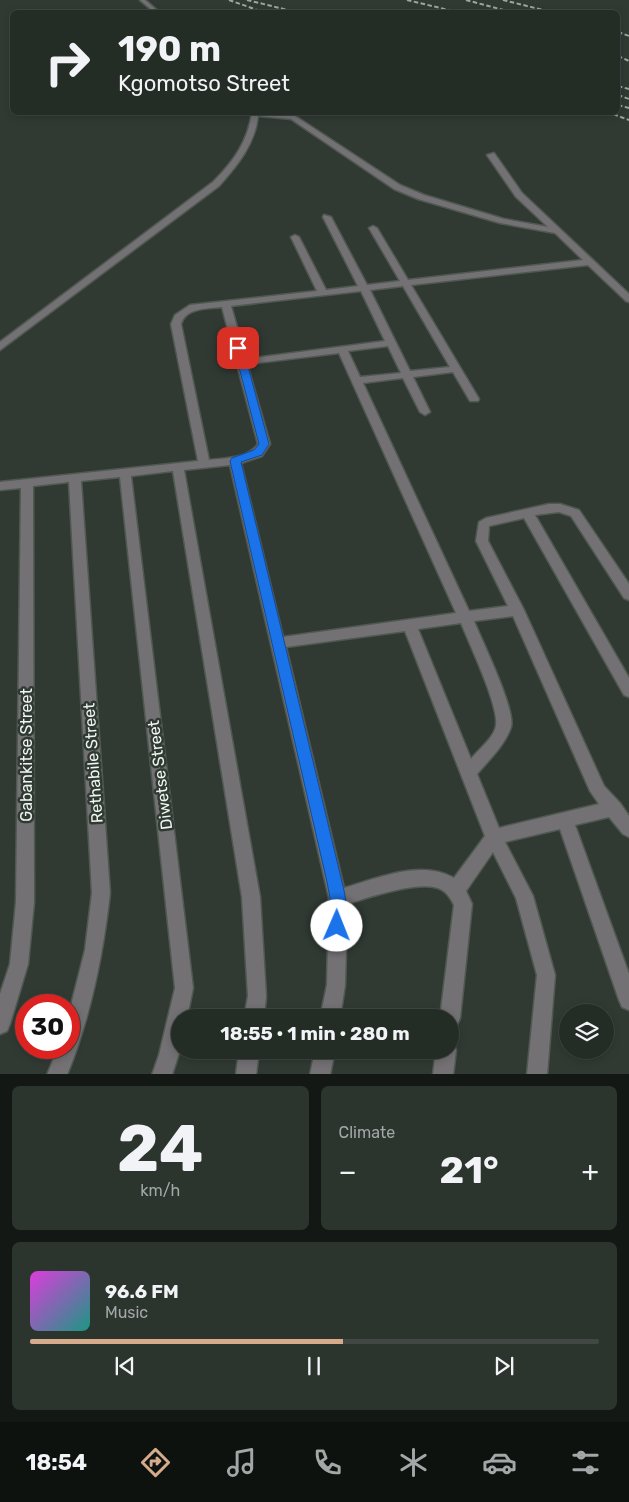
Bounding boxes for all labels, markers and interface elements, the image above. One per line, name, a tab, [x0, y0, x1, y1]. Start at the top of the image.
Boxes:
text: 190 m	[118, 28, 221, 70]
icon: right	[35, 30, 100, 95]
text: Kgomotso Street	[118, 70, 290, 97]
pin	[217, 327, 259, 369]
icon: arrive	[224, 334, 252, 362]
street label: Gabankitse Street	[17, 688, 36, 822]
street label: Rethabile Street	[79, 702, 107, 824]
street label: Diwetse Street	[144, 719, 176, 831]
position arrow	[310, 899, 362, 951]
speed limit sign: 30	[15, 994, 80, 1059]
map controls	[559, 1004, 614, 1059]
button: layers	[559, 1004, 614, 1059]
text: 18:55 · 1 min · 280 m	[220, 1022, 410, 1045]
text: 24	[117, 1110, 203, 1187]
text: Climate	[339, 1123, 395, 1142]
text: 21°	[440, 1147, 499, 1193]
text: −	[339, 1155, 357, 1188]
text: +	[582, 1155, 599, 1188]
text: km/h	[140, 1181, 180, 1200]
text: 96.6 FM	[105, 1280, 179, 1303]
text: Music	[105, 1303, 148, 1322]
icon: previous	[111, 1352, 139, 1380]
icon: pause	[300, 1352, 328, 1380]
icon: next	[490, 1352, 518, 1380]
icon: directions	[138, 1445, 173, 1480]
icon: music	[224, 1445, 259, 1480]
icon: phone	[310, 1445, 345, 1480]
icon: climate	[396, 1445, 431, 1480]
icon: car	[482, 1445, 517, 1480]
icon: filters	[568, 1445, 603, 1480]
text: 18:54	[26, 1449, 87, 1476]

